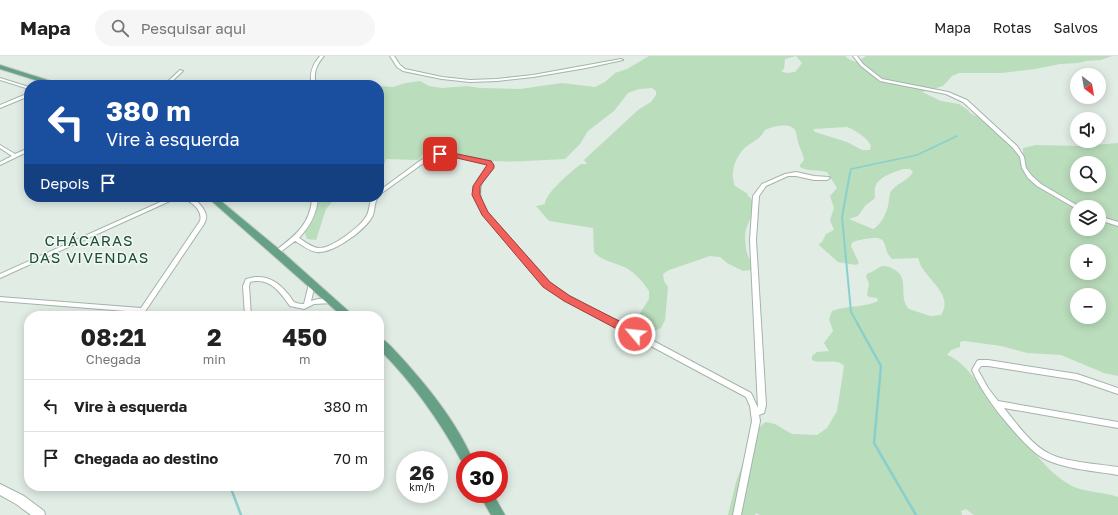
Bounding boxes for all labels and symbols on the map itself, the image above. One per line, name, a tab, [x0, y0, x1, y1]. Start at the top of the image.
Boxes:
north arrow	[1070, 68, 1106, 104]
pin	[423, 137, 457, 171]
district label: CHÁCARAS DAS VIVENDAS	[29, 231, 149, 266]
position arrow	[614, 313, 656, 355]
speed limit sign: 30	[456, 451, 508, 503]

